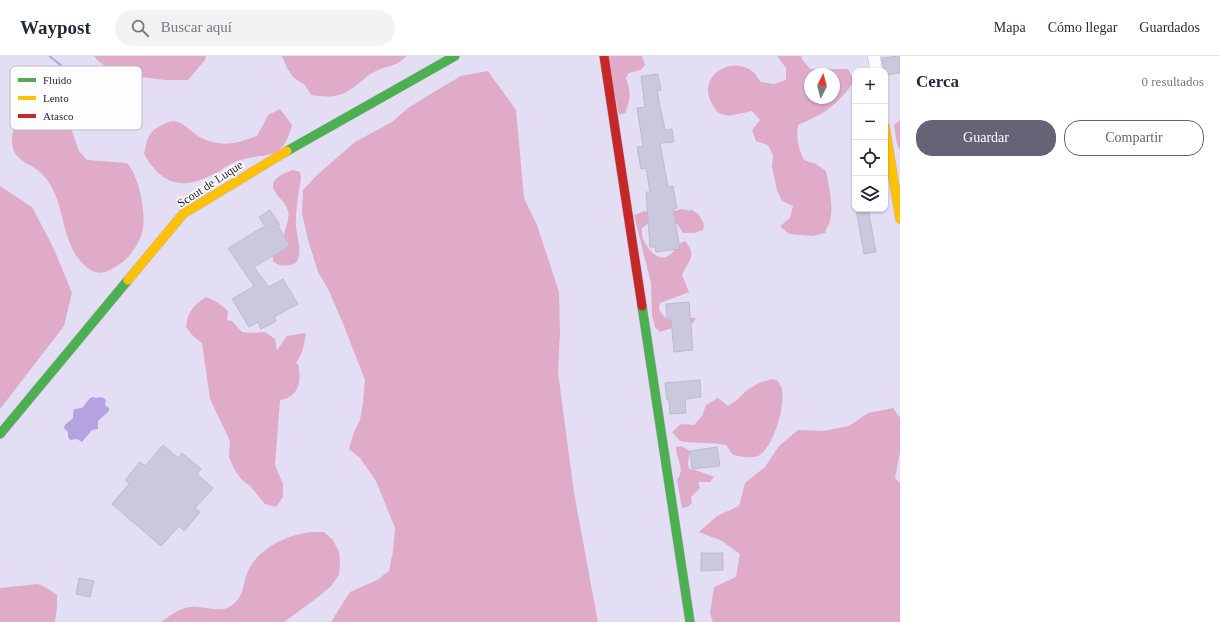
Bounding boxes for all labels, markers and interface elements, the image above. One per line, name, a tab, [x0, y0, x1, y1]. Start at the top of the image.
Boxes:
search box	[115, 10, 395, 46]
text: Waypost	[20, 17, 91, 38]
icon: search	[129, 17, 151, 39]
text: Buscar aquí	[161, 19, 232, 35]
text: Mapa	[994, 20, 1026, 35]
text: Cómo llegar	[1048, 20, 1117, 35]
text: Guardados	[1139, 20, 1200, 35]
legend	[10, 66, 142, 130]
north arrow	[804, 68, 840, 104]
map controls	[852, 68, 888, 212]
button: +	[852, 68, 888, 104]
text: Cerca	[916, 72, 959, 91]
text: Fluido	[43, 74, 72, 86]
text: 0 resultados	[1142, 74, 1204, 89]
text: Lento	[43, 92, 69, 104]
button: −	[852, 104, 888, 140]
text: Atasco	[43, 110, 74, 122]
button: Guardar	[916, 120, 1056, 156]
button: Compartir	[1064, 120, 1204, 156]
button: locate	[852, 140, 888, 176]
street label: Scout de Luque	[175, 158, 245, 210]
button: layers	[852, 176, 888, 212]

